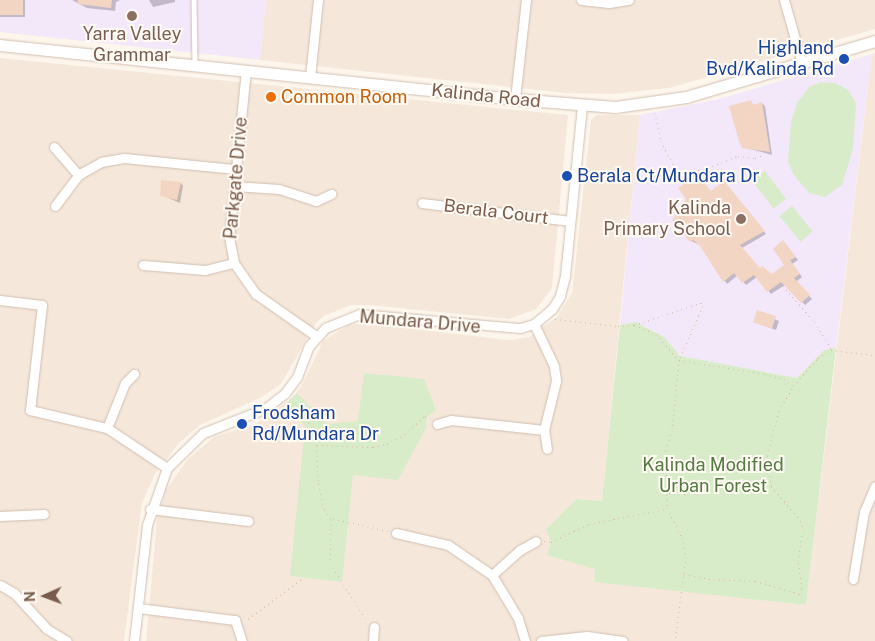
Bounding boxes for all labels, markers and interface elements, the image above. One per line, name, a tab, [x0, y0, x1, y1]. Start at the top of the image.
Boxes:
marker: Yarra Valley Grammar	[126, 10, 138, 22]
place label: Yarra Valley Grammar	[83, 24, 181, 66]
place label: Highland Bvd/Kalinda Rd	[706, 38, 834, 80]
marker: Highland Bvd/Kalinda Rd	[838, 53, 850, 65]
street label: Kalinda Road	[430, 80, 542, 112]
place label: Common Room	[281, 86, 407, 108]
marker: Common Room	[265, 91, 277, 103]
street label: Parkgate Drive	[220, 116, 252, 240]
place label: Berala Ct/Mundara Dr	[577, 165, 760, 187]
marker: Berala Ct/Mundara Dr	[561, 170, 573, 182]
street label: Berala Court	[442, 195, 550, 229]
place label: Kalinda Primary School	[603, 198, 731, 240]
marker: Kalinda Primary School	[735, 213, 747, 225]
street label: Mundara Drive	[358, 306, 482, 338]
place label: Frodsham Rd/Mundara Dr	[252, 403, 379, 446]
marker: Frodsham Rd/Mundara Dr	[236, 418, 248, 430]
park label: Kalinda Modified Urban Forest	[642, 455, 784, 498]
north arrow	[20, 571, 70, 621]
text: N	[22, 591, 38, 602]

